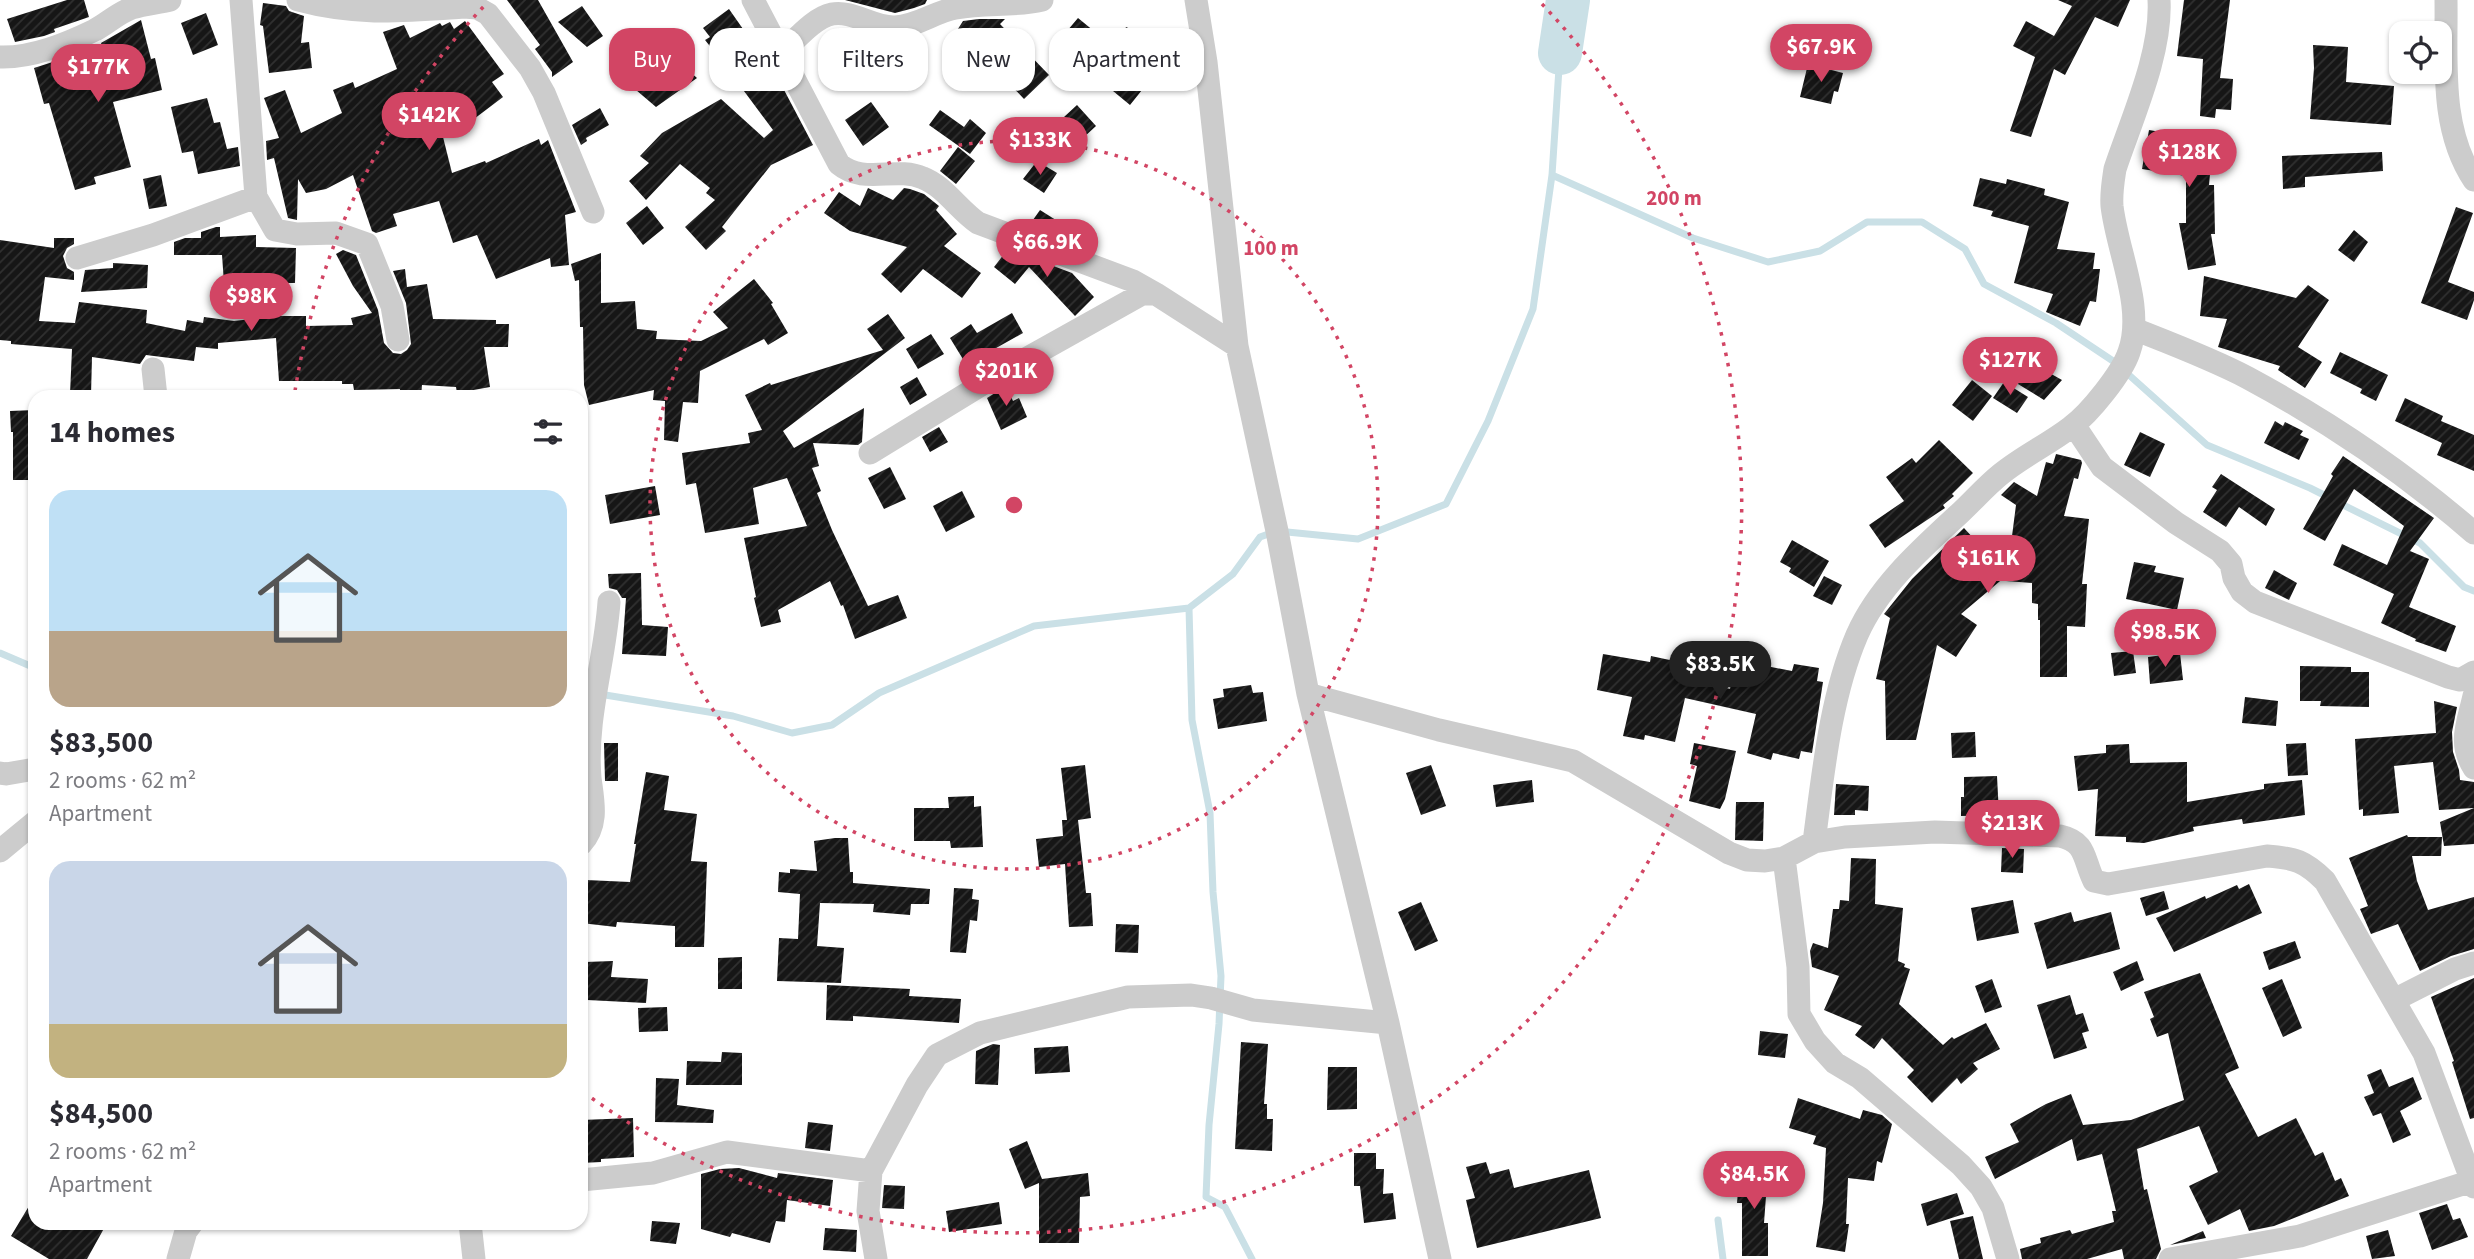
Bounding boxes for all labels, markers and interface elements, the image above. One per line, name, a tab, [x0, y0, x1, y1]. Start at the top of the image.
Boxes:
map controls	[2389, 21, 2452, 84]
button: locate	[2389, 21, 2452, 84]
pin: $67.9K	[1764, 24, 1878, 84]
chip: Buy	[609, 28, 695, 91]
chip: Rent	[709, 28, 804, 91]
chip: Filters	[818, 28, 928, 91]
chip: New	[942, 28, 1035, 91]
chip: Apartment	[1049, 28, 1204, 91]
text: $67.9K	[1786, 30, 1856, 63]
pin: $177K	[49, 44, 147, 104]
text: $177K	[67, 50, 129, 83]
pin: $142K	[380, 92, 478, 152]
text: $142K	[398, 98, 460, 131]
pin: $133K	[991, 118, 1089, 177]
text: $133K	[1009, 123, 1071, 156]
pin: $128K	[2140, 130, 2238, 189]
text: $128K	[2158, 135, 2220, 168]
text: 200 m	[1646, 183, 1702, 213]
pin: $66.9K	[990, 219, 1104, 279]
text: $66.9K	[1012, 225, 1082, 258]
text: 100 m	[1243, 233, 1299, 263]
pin: $98K	[210, 274, 292, 333]
text: $98K	[226, 279, 276, 312]
pin: $127K	[1961, 338, 2059, 397]
text: $127K	[1979, 343, 2041, 376]
pin: $201K	[957, 348, 1055, 408]
text: $201K	[975, 354, 1037, 387]
text: 14 homes	[49, 411, 175, 454]
icon: filters	[529, 413, 567, 451]
centre of rings	[1002, 493, 1026, 517]
icon: home	[245, 535, 371, 661]
pin: $161K	[1939, 536, 2037, 595]
text: $161K	[1957, 541, 2019, 574]
pin: $98.5K	[2108, 610, 2222, 669]
text: $98.5K	[2130, 615, 2200, 648]
pin: $83.5K	[1663, 642, 1777, 701]
text: $83.5K	[1685, 647, 1755, 680]
text: $83,500	[49, 721, 153, 764]
text: 2 rooms · 62 m²	[49, 764, 196, 797]
text: Apartment	[49, 797, 152, 830]
pin: $213K	[1963, 800, 2061, 860]
text: $213K	[1981, 806, 2043, 839]
icon: home	[245, 906, 371, 1032]
text: $84,500	[49, 1092, 153, 1135]
text: 2 rooms · 62 m²	[49, 1135, 196, 1168]
pin: $84.5K	[1697, 1152, 1811, 1211]
text: $84.5K	[1719, 1157, 1789, 1190]
text: Apartment	[49, 1168, 152, 1201]

